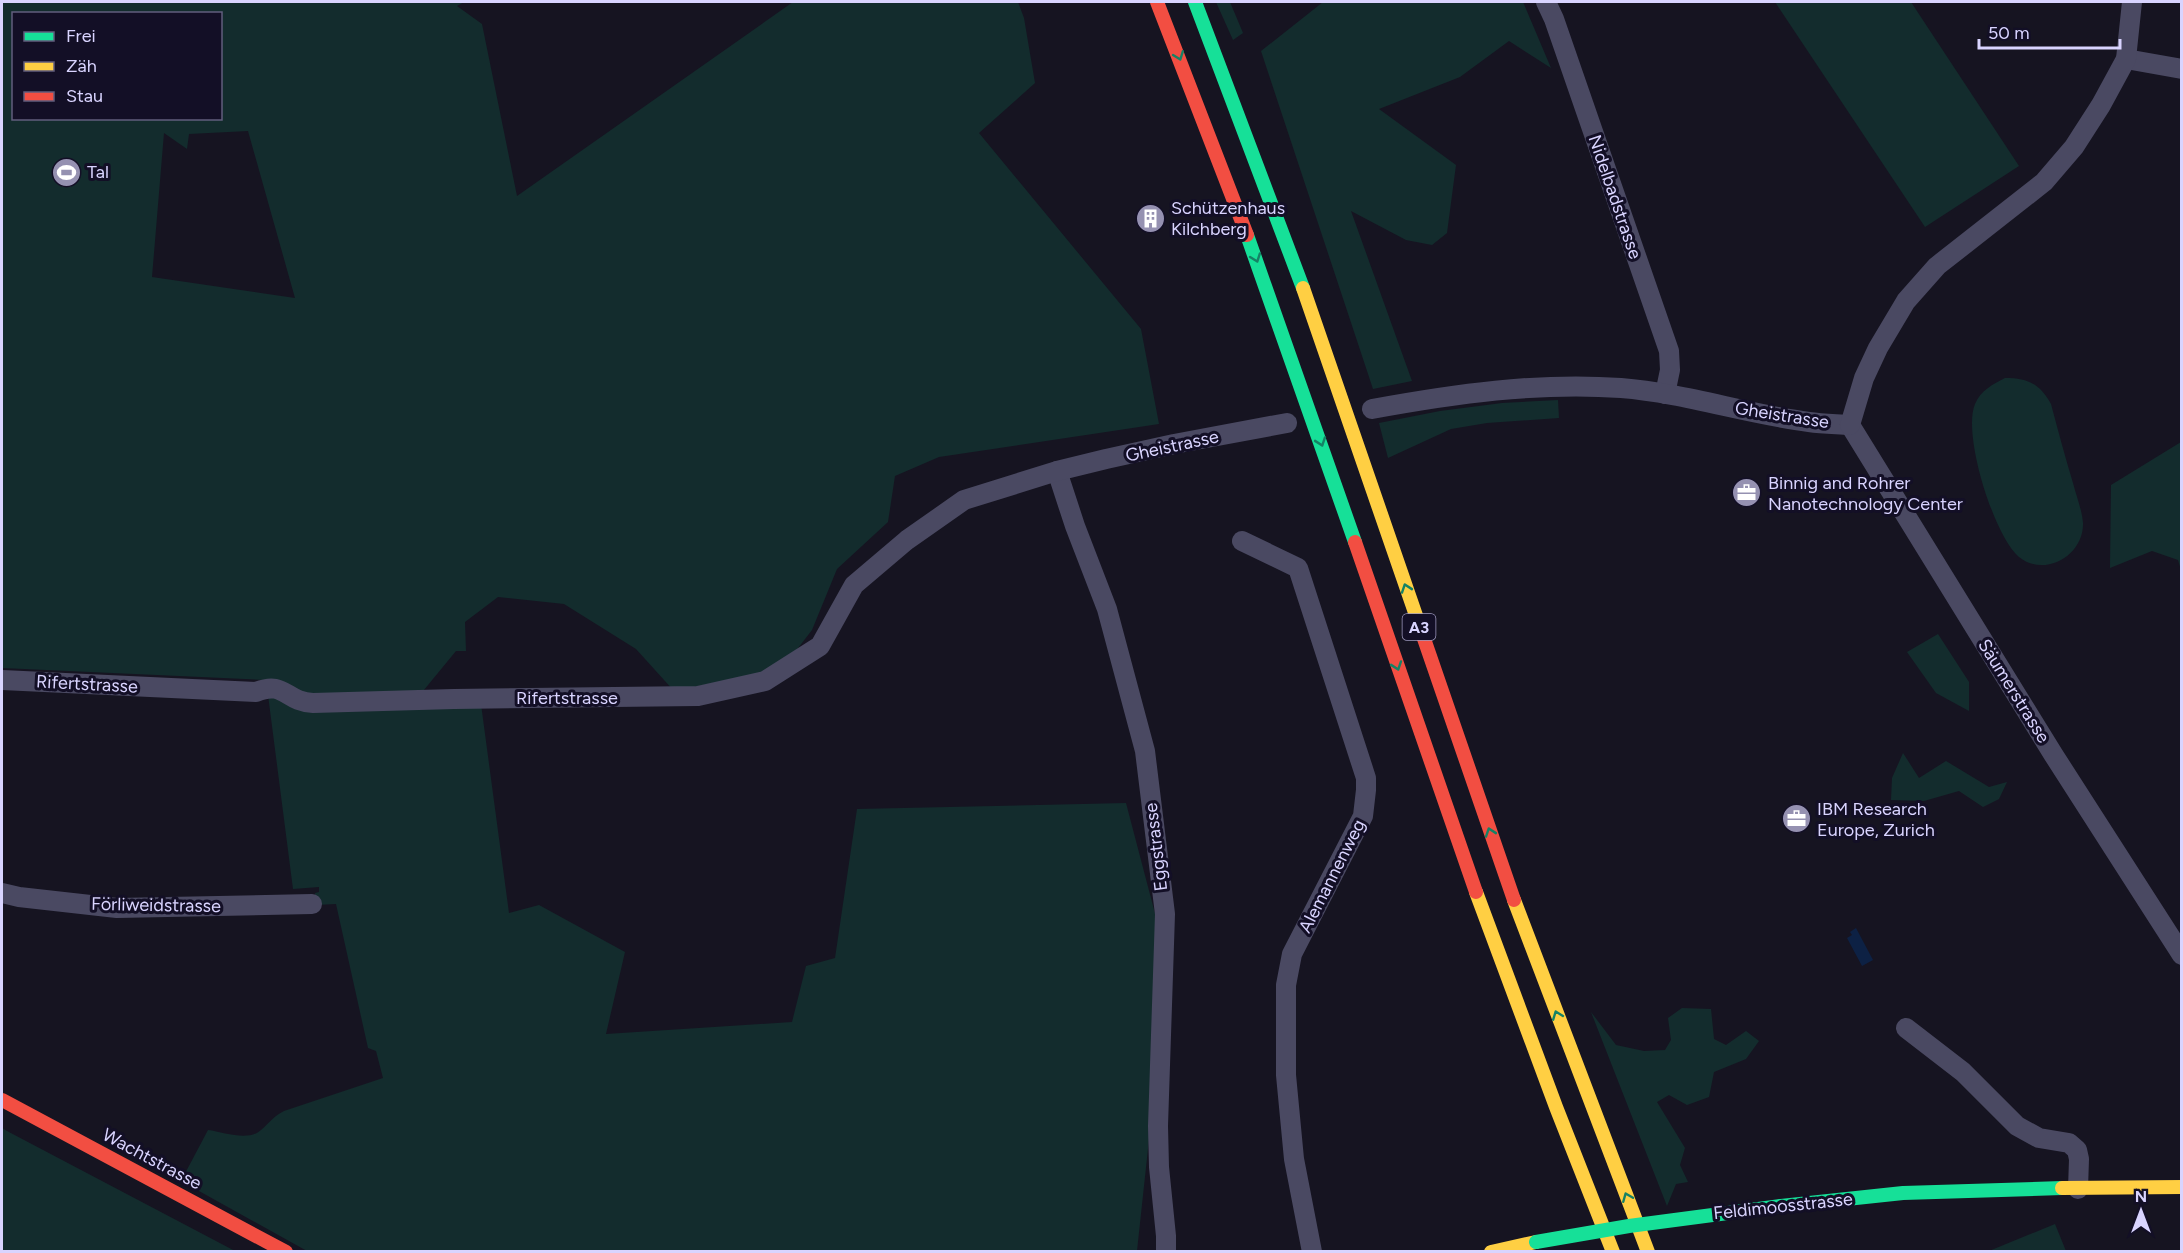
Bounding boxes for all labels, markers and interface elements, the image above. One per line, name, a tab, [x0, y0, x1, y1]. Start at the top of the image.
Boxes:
legend	[12, 12, 222, 120]
scale bar	[1979, 12, 2120, 50]
text: 50 m	[1988, 22, 2030, 44]
text: Frei	[66, 25, 96, 47]
one-way arrow	[1172, 50, 1184, 61]
text: Zäh	[66, 55, 97, 77]
text: Stau	[66, 85, 103, 107]
street label: Nidelbadstrasse	[1583, 132, 1647, 262]
sports icon: Tal	[50, 156, 82, 188]
place label: Tal	[87, 161, 109, 183]
place label: Schützenhaus Kilchberg	[1171, 197, 1285, 240]
building icon: Schützenhaus Kilchberg	[1134, 202, 1166, 234]
one-way arrow	[1249, 252, 1262, 262]
street label: Gheistrasse	[1733, 397, 1831, 433]
street label: Gheistrasse	[1123, 425, 1221, 467]
one-way arrow	[1313, 436, 1326, 447]
place label: Binnig and Rohrer Nanotechnology Center	[1768, 472, 1963, 515]
office icon: Binnig and Rohrer Nanotechnology Center	[1731, 477, 1763, 509]
one-way arrow	[1401, 583, 1413, 594]
road number: A3	[1402, 614, 1436, 640]
street label: Säumerstrasse	[1973, 635, 2055, 747]
one-way arrow	[1389, 660, 1402, 671]
street label: Rifertstrasse	[36, 670, 139, 698]
street label: Rifertstrasse	[516, 687, 618, 709]
place label: IBM Research Europe, Zurich	[1817, 798, 1935, 841]
street label: Eggstrasse	[1140, 801, 1172, 892]
office icon: IBM Research Europe, Zurich	[1780, 803, 1812, 835]
street label: Alemannenweg	[1294, 815, 1370, 937]
one-way arrow	[1485, 827, 1498, 838]
street label: Förliweidstrasse	[91, 893, 221, 917]
one-way arrow	[1551, 1010, 1564, 1021]
street label: Wachtstrasse	[99, 1124, 206, 1194]
north arrow	[2111, 1181, 2171, 1241]
text: N	[2135, 1187, 2147, 1206]
street label: Feldimoosstrasse	[1712, 1188, 1854, 1224]
one-way arrow	[1621, 1192, 1634, 1203]

